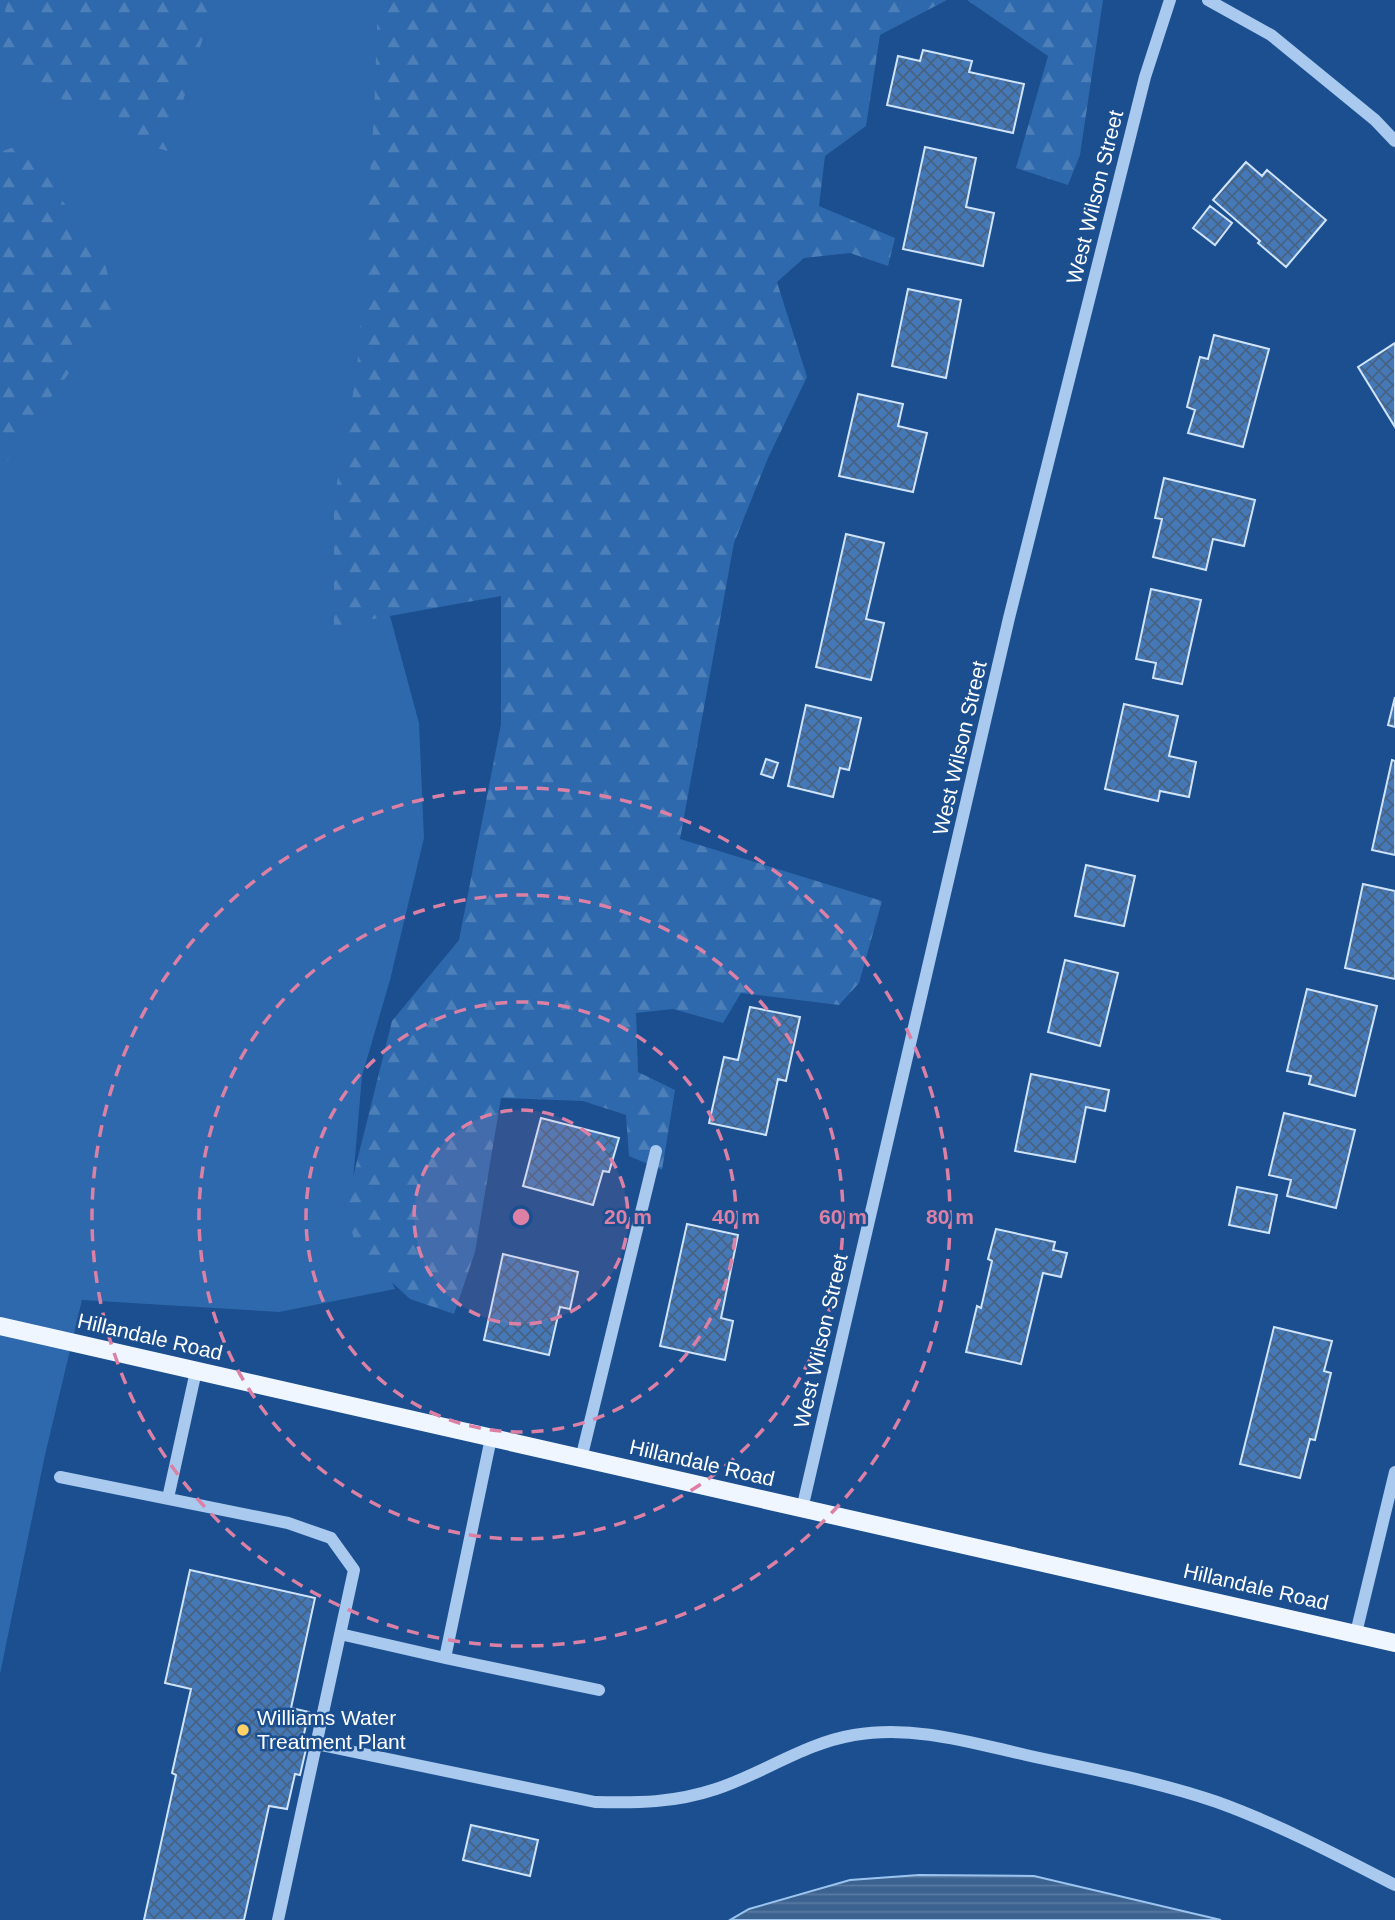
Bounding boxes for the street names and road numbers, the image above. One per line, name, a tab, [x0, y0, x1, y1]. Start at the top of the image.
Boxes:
street label: West Wilson Street	[1062, 108, 1127, 286]
street label: West Wilson Street	[928, 658, 991, 837]
street label: West Wilson Street	[789, 1251, 852, 1430]
street label: Hillandale Road	[75, 1309, 225, 1364]
street label: Hillandale Road	[627, 1435, 777, 1490]
street label: Hillandale Road	[1181, 1559, 1331, 1614]

